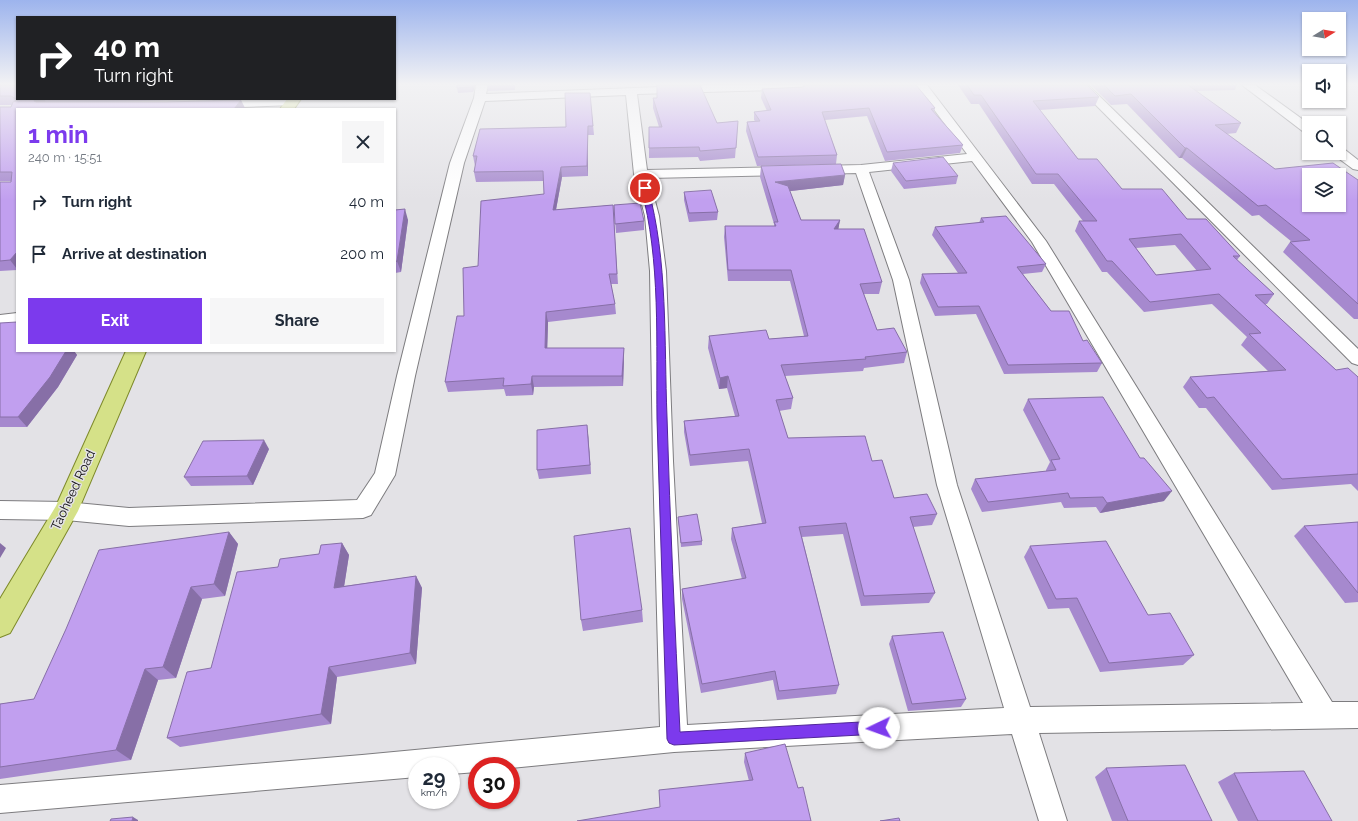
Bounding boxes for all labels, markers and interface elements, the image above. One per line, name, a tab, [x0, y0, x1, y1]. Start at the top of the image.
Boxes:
north arrow	[1302, 12, 1346, 56]
map controls	[1302, 12, 1346, 212]
text: 40 m	[94, 31, 160, 64]
icon: right	[28, 32, 80, 84]
button: sound	[1302, 64, 1346, 108]
text: Turn right	[94, 65, 173, 86]
button: search	[1302, 116, 1346, 160]
text: 1 min	[28, 120, 89, 149]
button: close	[342, 121, 384, 163]
text: 240 m · 15:51	[28, 150, 102, 165]
button: layers	[1302, 168, 1346, 212]
pin	[628, 171, 662, 205]
icon: arrive	[634, 177, 656, 199]
icon: right	[28, 191, 50, 213]
text: Turn right	[62, 193, 132, 211]
text: 40 m	[349, 193, 384, 211]
icon: arrive	[28, 243, 50, 265]
text: Arrive at destination	[62, 245, 207, 263]
text: 200 m	[340, 245, 384, 263]
button: Exit	[28, 298, 202, 344]
button: Share	[210, 298, 384, 344]
street label: Taoheed Road	[48, 447, 98, 533]
position arrow	[858, 707, 900, 749]
speed limit sign: 30	[468, 757, 520, 809]
text: 29	[422, 766, 446, 790]
text: km/h	[421, 787, 447, 798]

